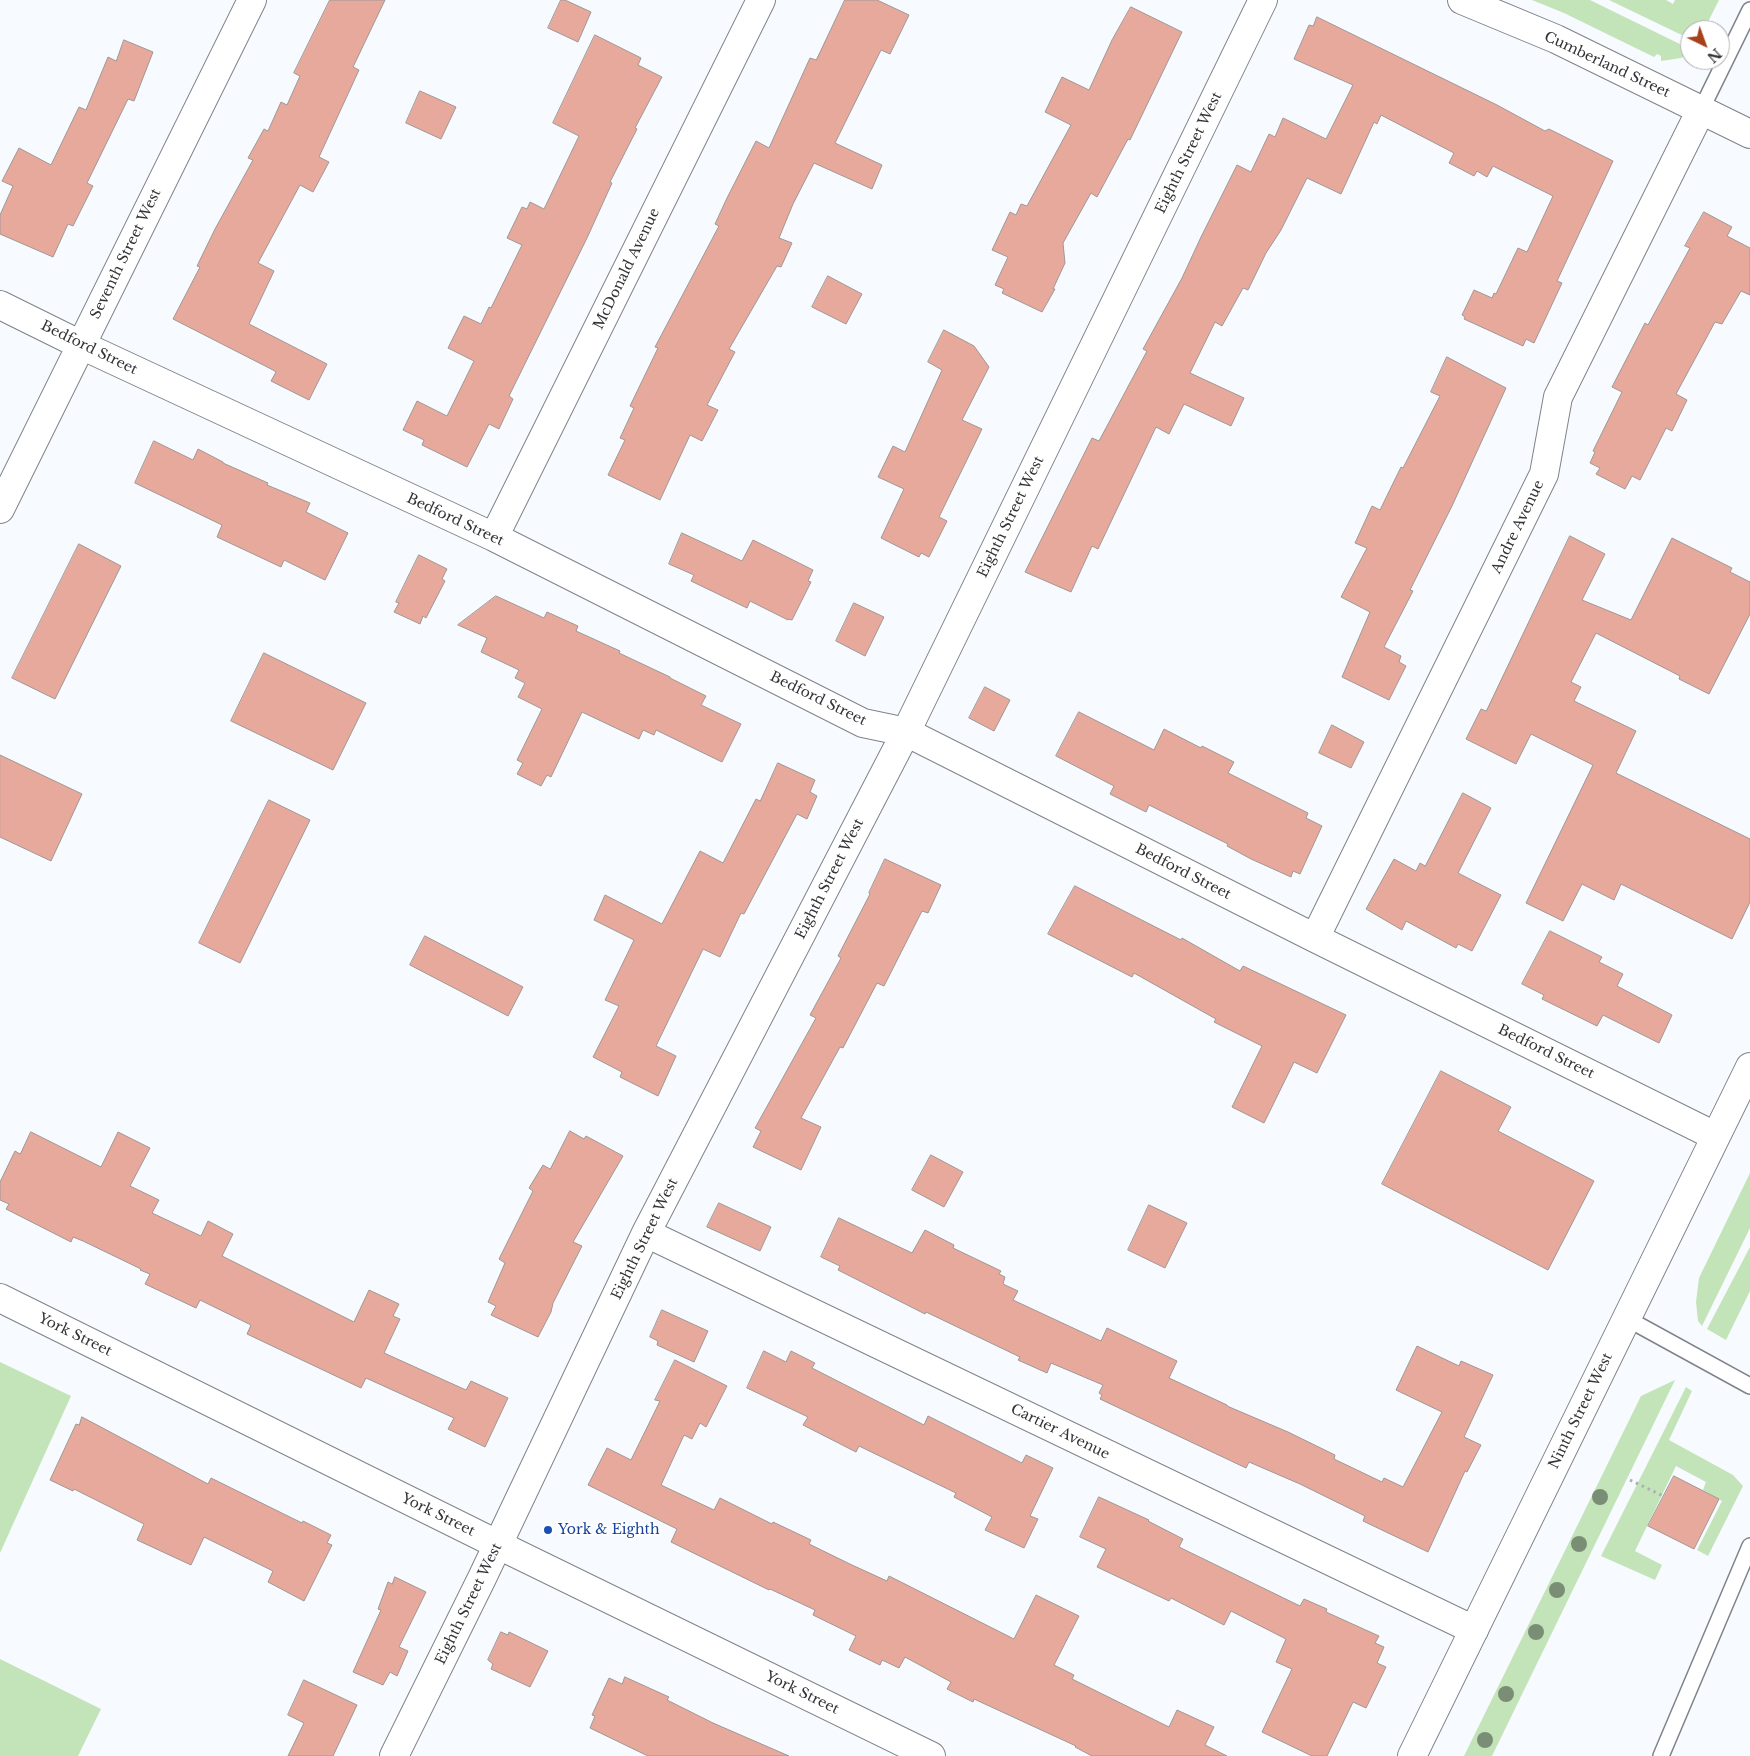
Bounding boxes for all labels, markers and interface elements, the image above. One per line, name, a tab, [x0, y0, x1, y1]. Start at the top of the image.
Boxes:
north arrow	[1680, 20, 1730, 70]
street label: Cumberland Street	[1541, 28, 1673, 102]
text: N	[1703, 44, 1725, 66]
street label: Eighth Street West	[1152, 90, 1226, 216]
street label: Seventh Street West	[87, 186, 165, 322]
street label: McDonald Avenue	[590, 206, 664, 332]
street label: Bedford Street	[38, 317, 140, 379]
street label: Eighth Street West	[974, 454, 1048, 580]
street label: Andre Avenue	[1488, 478, 1548, 576]
street label: Bedford Street	[404, 490, 506, 550]
street label: Bedford Street	[767, 668, 869, 730]
street label: Eighth Street West	[792, 816, 868, 942]
street label: Bedford Street	[1132, 841, 1234, 903]
street label: Bedford Street	[1495, 1021, 1597, 1083]
street label: Eighth Street West	[608, 1176, 682, 1302]
street label: York Street	[36, 1310, 114, 1360]
street label: Ninth Street West	[1546, 1350, 1616, 1472]
street label: Cartier Avenue	[1008, 1401, 1112, 1463]
street label: York Street	[399, 1490, 477, 1540]
place label: York & Eighth	[558, 1522, 660, 1538]
marker: York & Eighth	[542, 1524, 554, 1536]
street label: Eighth Street West	[432, 1541, 506, 1667]
street label: York Street	[763, 1668, 841, 1718]

